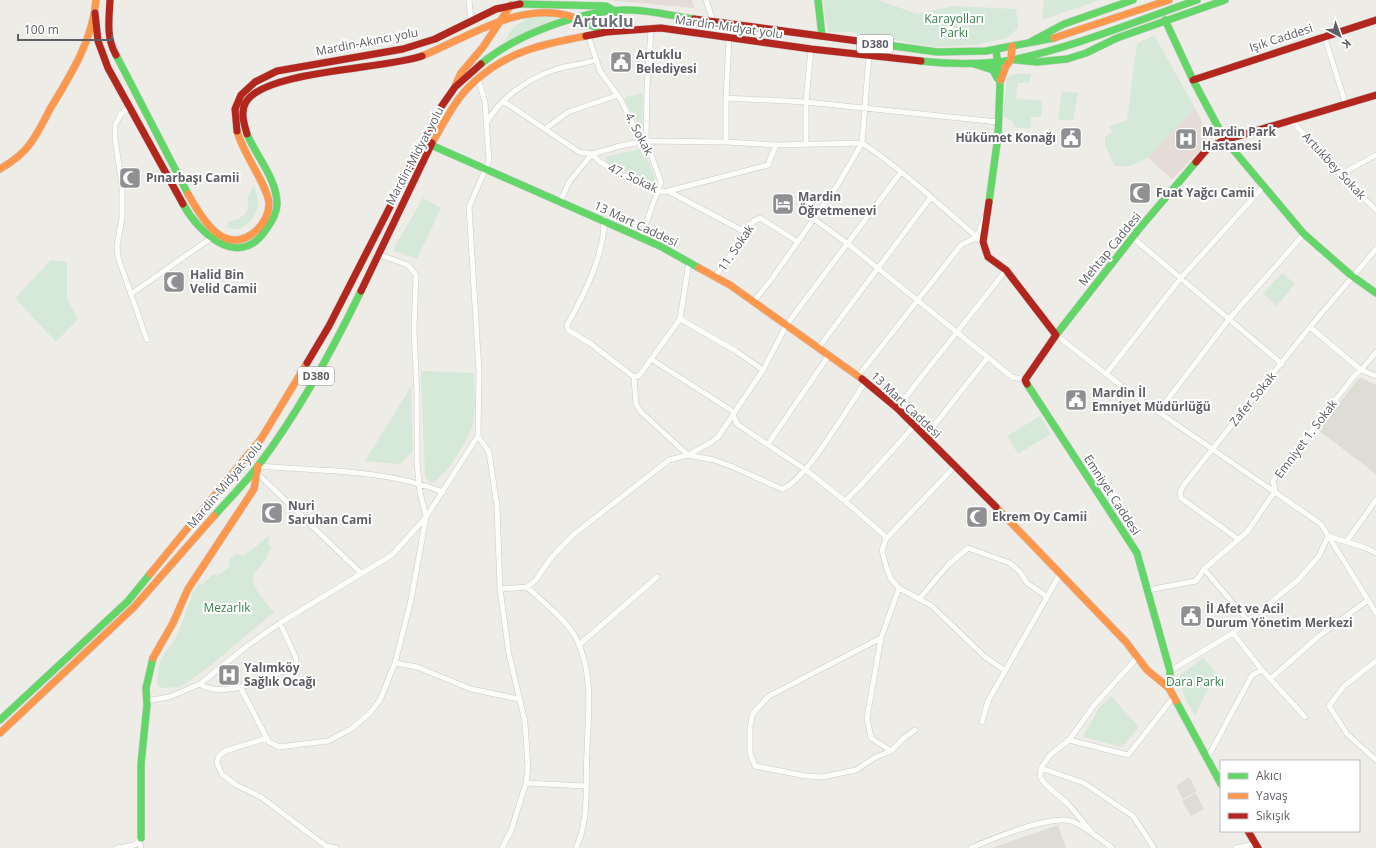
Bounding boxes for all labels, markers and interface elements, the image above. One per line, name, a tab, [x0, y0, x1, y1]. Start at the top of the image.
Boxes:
district label: Artuklu	[572, 10, 634, 32]
park label: Karayolları Parkı	[924, 10, 984, 41]
street label: Mardin-Midyat yolu	[674, 11, 784, 42]
scale bar	[18, 16, 112, 42]
north arrow	[1320, 16, 1360, 56]
street label: Işık Caddesi	[1247, 19, 1315, 56]
text: 100 m	[24, 21, 59, 38]
street label: Mardin-Akıncı yolu	[314, 23, 419, 60]
road number: D380	[857, 35, 893, 53]
text: K	[1339, 36, 1355, 52]
place label: Artuklu Belediyesi	[636, 46, 697, 77]
public building icon: Artuklu Belediyesi	[608, 49, 634, 75]
street label: Mardin-Midyat yolu	[382, 104, 448, 208]
street label: 4. Sokak	[621, 109, 658, 159]
place label: Mardin Park Hastanesi	[1202, 123, 1277, 154]
public building icon: Hükümet Konağı	[1058, 125, 1084, 151]
hospital icon: Mardin Park Hastanesi	[1173, 126, 1199, 152]
street label: Artukbey Sokak	[1299, 128, 1371, 204]
place label: Hükümet Konağı	[955, 129, 1056, 146]
street label: 47. Sokak	[606, 159, 661, 197]
mosque icon: Pınarbaşı Camii	[117, 165, 143, 191]
place label: Pınarbaşı Camii	[146, 169, 239, 186]
mosque icon: Fuat Yağcı Camii	[1127, 180, 1153, 206]
place label: Fuat Yağcı Camii	[1156, 184, 1255, 201]
place label: Mardin Öğretmenevi	[798, 188, 876, 219]
hotel icon: Mardin Öğretmenevi	[770, 191, 796, 217]
street label: 13 Mart Caddesi	[591, 197, 681, 250]
street label: Mehtap Caddesi	[1074, 208, 1145, 289]
street label: 11. Sokak	[714, 220, 758, 274]
place label: Halid Bin Velid Camii	[190, 266, 257, 297]
mosque icon: Halid Bin Velid Camii	[161, 269, 187, 295]
road number: D380	[298, 367, 334, 385]
street label: 13 Mart Caddesi	[867, 367, 945, 442]
street label: Zafer Sokak	[1225, 367, 1280, 429]
place label: Mardin İl Emniyet Müdürlüğü	[1092, 384, 1211, 415]
public building icon: Mardin İl Emniyet Müdürlüğü	[1063, 387, 1089, 413]
street label: Emniyet 1. Sokak	[1270, 395, 1341, 482]
street label: Mardin-Midyat yolu	[183, 438, 266, 532]
street label: Emniyet Caddesi	[1080, 451, 1145, 538]
place label: Nuri Saruhan Cami	[288, 497, 372, 528]
mosque icon: Nuri Saruhan Cami	[259, 500, 285, 526]
mosque icon: Ekrem Oy Camii	[964, 504, 990, 530]
place label: Ekrem Oy Camii	[992, 508, 1087, 525]
park label: Mezarlık	[203, 599, 251, 616]
place label: İl Afet ve Acil Durum Yönetim Merkezi	[1206, 600, 1353, 631]
public building icon: İl Afet ve Acil Durum Yönetim Merkezi	[1178, 603, 1204, 629]
place label: Yalımköy Sağlık Ocağı	[244, 659, 316, 690]
hospital icon: Yalımköy Sağlık Ocağı	[216, 662, 242, 688]
park label: Dara Parkı	[1166, 673, 1224, 690]
legend	[1220, 760, 1360, 832]
text: Akıcı	[1256, 767, 1282, 784]
text: Yavaş	[1256, 787, 1288, 804]
text: Sıkışık	[1256, 807, 1291, 824]

